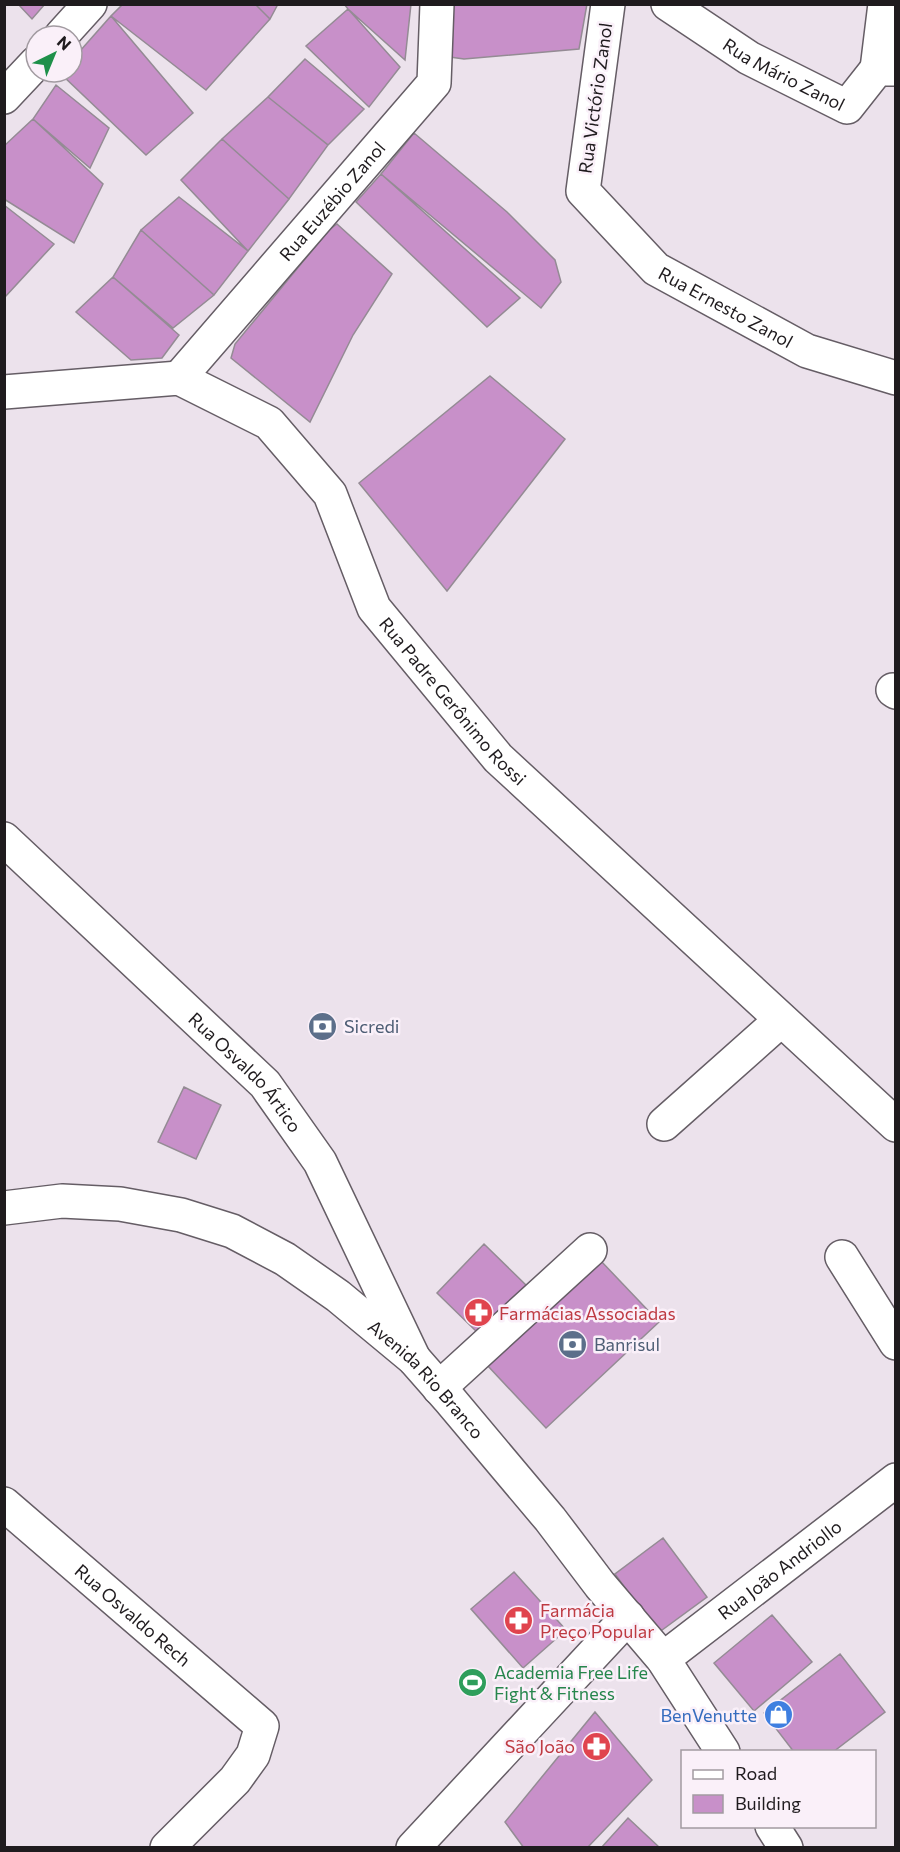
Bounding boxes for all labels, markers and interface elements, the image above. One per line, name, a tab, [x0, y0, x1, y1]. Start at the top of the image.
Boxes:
street label: Rua Victório Zanol	[574, 21, 616, 175]
north arrow	[24, 24, 84, 84]
text: N	[54, 32, 75, 54]
street label: Rua Mário Zanol	[719, 33, 849, 115]
street label: Rua Euzébio Zanol	[274, 137, 390, 265]
street label: Rua Ernesto Zanol	[655, 262, 797, 352]
street label: Rua Padre Gerônimo Rossi	[375, 612, 531, 789]
street label: Rua Osvaldo Ártico	[184, 1007, 306, 1136]
bank icon: Sicredi	[307, 1010, 339, 1042]
place label: Sicredi	[344, 1015, 399, 1037]
pharmacy icon: Farmácias Associadas	[462, 1297, 494, 1329]
place label: Farmácias Associadas	[499, 1302, 676, 1324]
street label: Avenida Rio Branco	[364, 1315, 489, 1443]
bank icon: Banrisul	[557, 1328, 589, 1360]
place label: Banrisul	[594, 1333, 660, 1355]
street label: Rua João Andriollo	[713, 1515, 846, 1624]
street label: Rua Osvaldo Rech	[71, 1559, 195, 1671]
place label: Farmácia Preço Popular	[540, 1599, 654, 1642]
pharmacy icon: Farmácia Preço Popular	[503, 1604, 535, 1636]
place label: Academia Free Life Fight & Fitness	[494, 1661, 648, 1704]
sports icon: Academia Free Life Fight & Fitness	[457, 1666, 489, 1698]
shop icon: BenVenutte	[762, 1699, 794, 1731]
place label: BenVenutte	[660, 1704, 757, 1726]
pharmacy icon: São João	[580, 1730, 612, 1762]
place label: São João	[505, 1735, 575, 1757]
legend	[681, 1750, 876, 1828]
text: Road	[735, 1762, 777, 1784]
text: Building	[735, 1792, 801, 1814]

